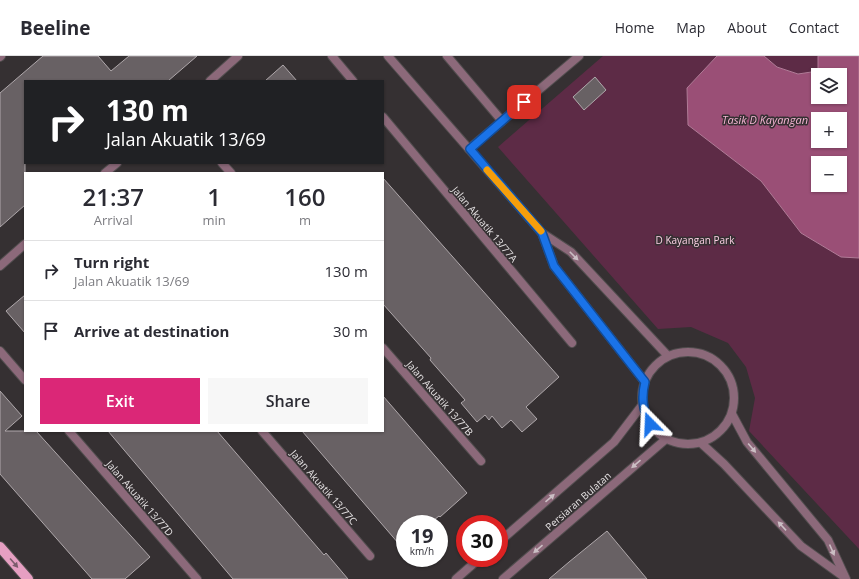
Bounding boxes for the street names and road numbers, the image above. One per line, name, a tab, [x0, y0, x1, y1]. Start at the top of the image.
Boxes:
street label: Jalan Akuatik 13/77A	[448, 182, 521, 265]
street label: Jalan Akuatik 13/77B	[403, 357, 477, 439]
street label: Jalan Akuatik 13/77C	[287, 446, 360, 527]
street label: Jalan Akuatik 13/77D	[103, 456, 177, 539]
street label: Persiaran Bulatan	[542, 469, 614, 533]

